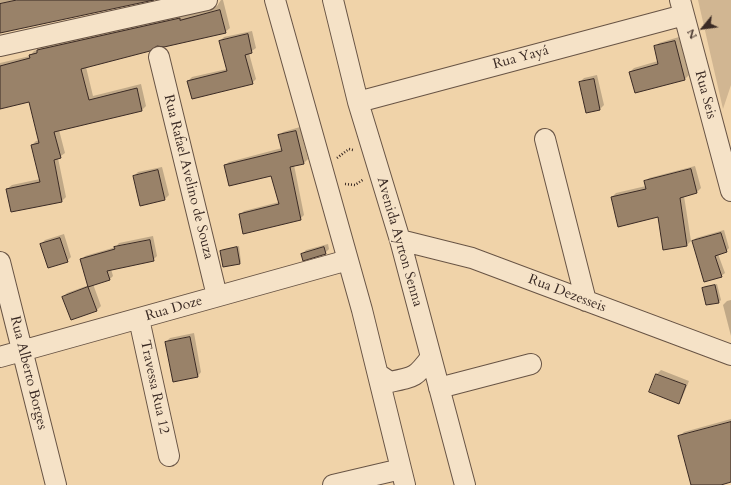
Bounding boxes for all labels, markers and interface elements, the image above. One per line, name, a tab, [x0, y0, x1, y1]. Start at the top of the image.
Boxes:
north arrow	[683, 8, 723, 48]
text: N	[683, 26, 701, 42]
street label: Rua Yayá	[491, 42, 551, 74]
street label: Rua Seis	[691, 69, 719, 121]
street label: Rua Rafael Avelino de Souza	[159, 93, 217, 261]
street label: Avenida Ayrton Senna	[372, 175, 426, 309]
street label: Rua Dezesseis	[526, 271, 608, 317]
street label: Rua Doze	[143, 293, 205, 325]
street label: Rua Alberto Borges	[6, 314, 50, 432]
street label: Travessa Rua 12	[136, 339, 172, 435]

